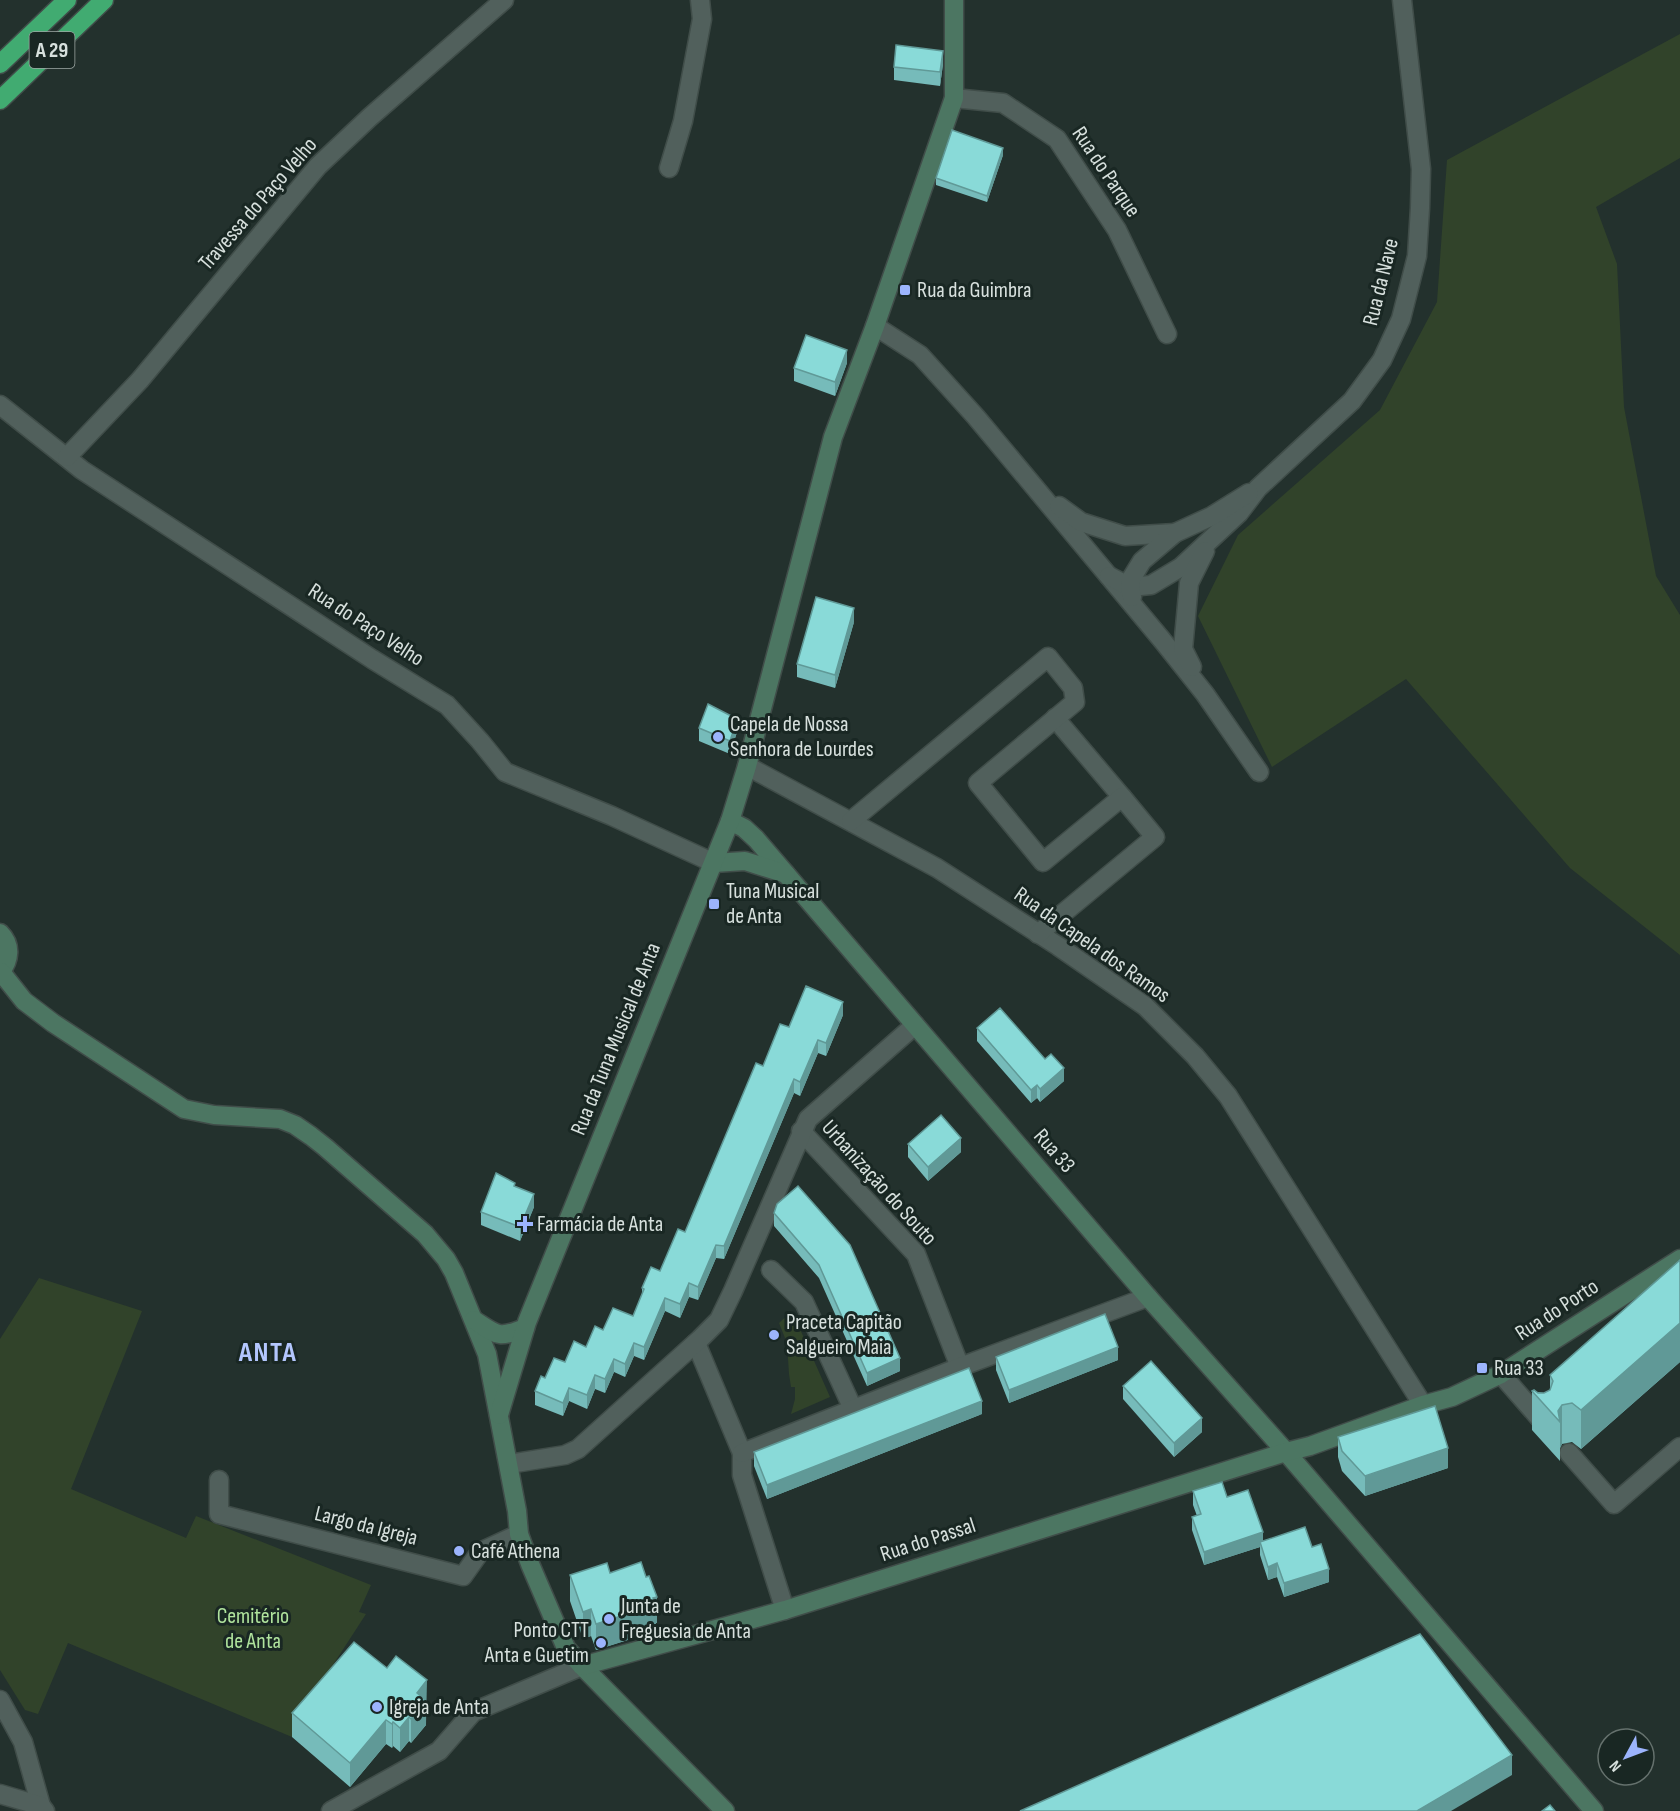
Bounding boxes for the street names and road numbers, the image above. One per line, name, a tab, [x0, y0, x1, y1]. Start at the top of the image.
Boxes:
road number: A 29	[29, 32, 74, 68]
street label: Rua do Parque	[1066, 121, 1146, 223]
street label: Travessa do Paço Velho	[193, 132, 323, 276]
street label: Rua da Nave	[1357, 235, 1405, 329]
street label: Rua do Paço Velho	[303, 578, 429, 672]
street label: Rua da Capela dos Ramos	[1009, 881, 1175, 1009]
street label: Rua da Tuna Musical de Anta	[565, 939, 667, 1139]
street label: Urbanização do Souto	[816, 1115, 942, 1251]
street label: Rua 33	[1027, 1123, 1081, 1179]
street label: Rua do Porto	[1510, 1273, 1604, 1347]
street label: Largo da Igreja	[312, 1500, 420, 1552]
street label: Rua do Passal	[877, 1512, 979, 1568]

